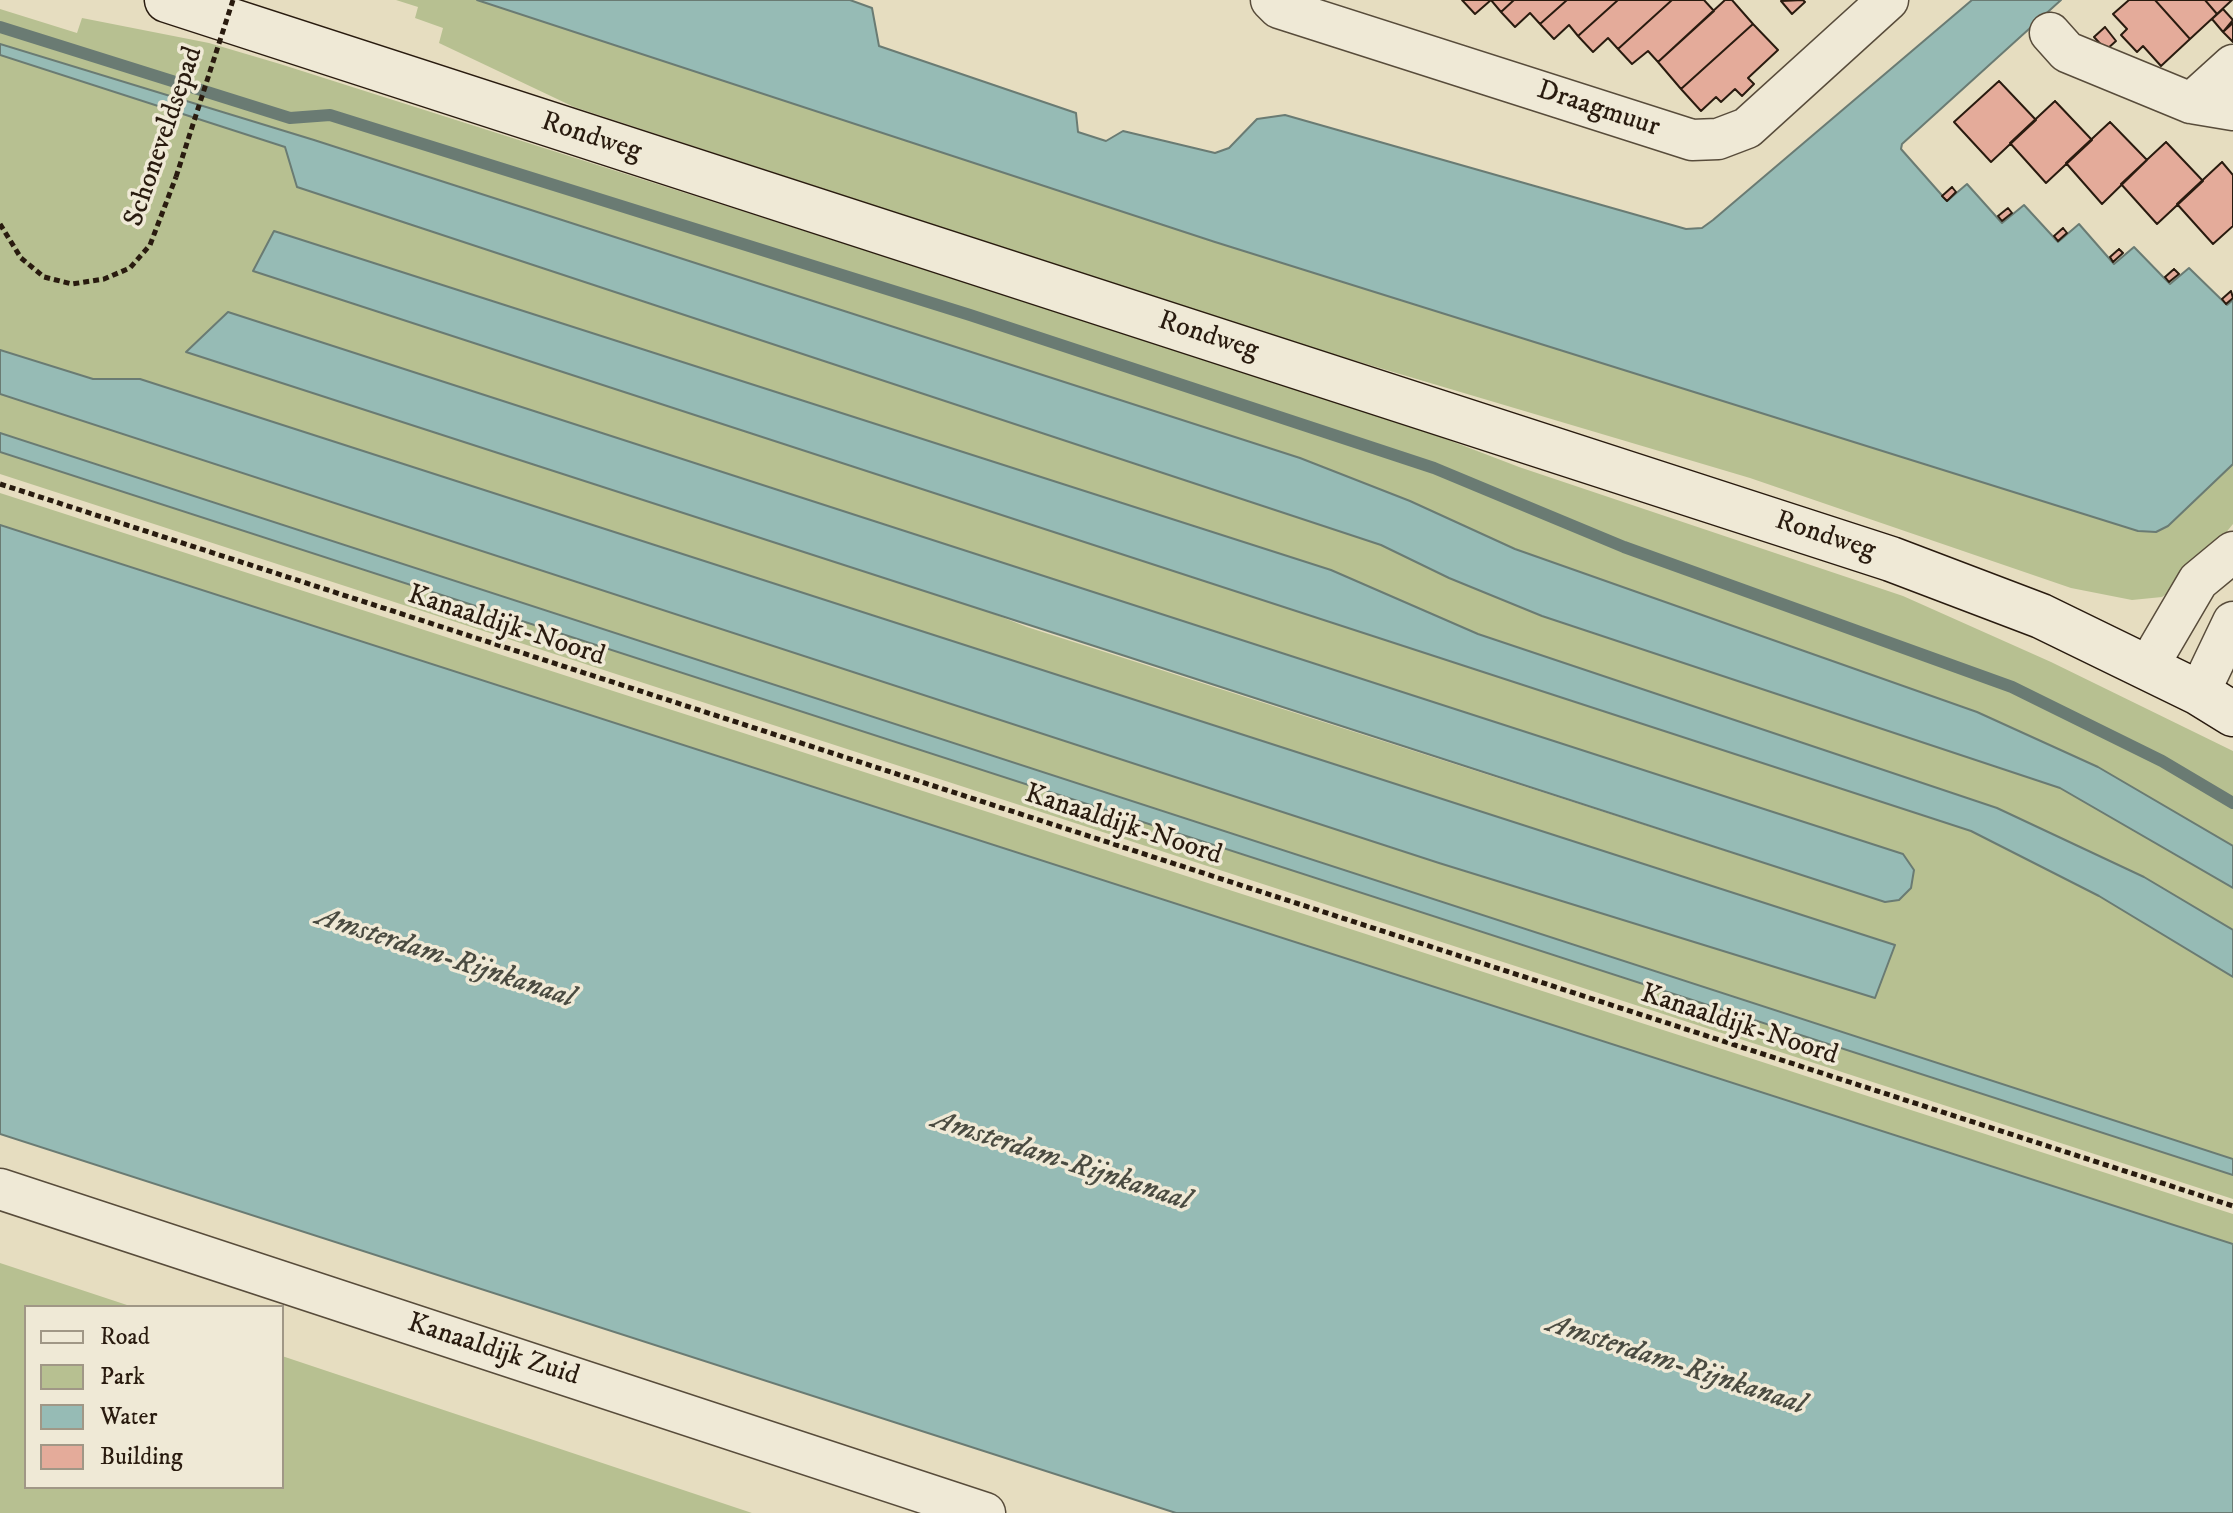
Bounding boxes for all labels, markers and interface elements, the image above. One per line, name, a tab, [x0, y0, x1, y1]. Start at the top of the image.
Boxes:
street label: Schoneveldsepad	[118, 43, 212, 231]
street label: Draagmuur	[1532, 74, 1664, 146]
street label: Rondweg	[537, 106, 645, 170]
street label: Rondweg	[1154, 305, 1262, 369]
street label: Rondweg	[1771, 505, 1879, 569]
street label: Kanaaldijk-Noord	[403, 579, 609, 675]
street label: Kanaaldijk-Noord	[1020, 778, 1226, 874]
water label: Amsterdam-Rijnkanaal	[311, 900, 579, 1018]
street label: Kanaaldijk-Noord	[1636, 978, 1842, 1074]
water label: Amsterdam-Rijnkanaal	[927, 1103, 1195, 1221]
legend	[24, 1305, 284, 1489]
street label: Kanaaldijk Zuid	[403, 1307, 583, 1395]
water label: Amsterdam-Rijnkanaal	[1542, 1307, 1810, 1425]
text: Road	[100, 1322, 150, 1352]
text: Park	[100, 1362, 145, 1392]
text: Water	[100, 1402, 157, 1432]
text: Building	[100, 1442, 183, 1472]

